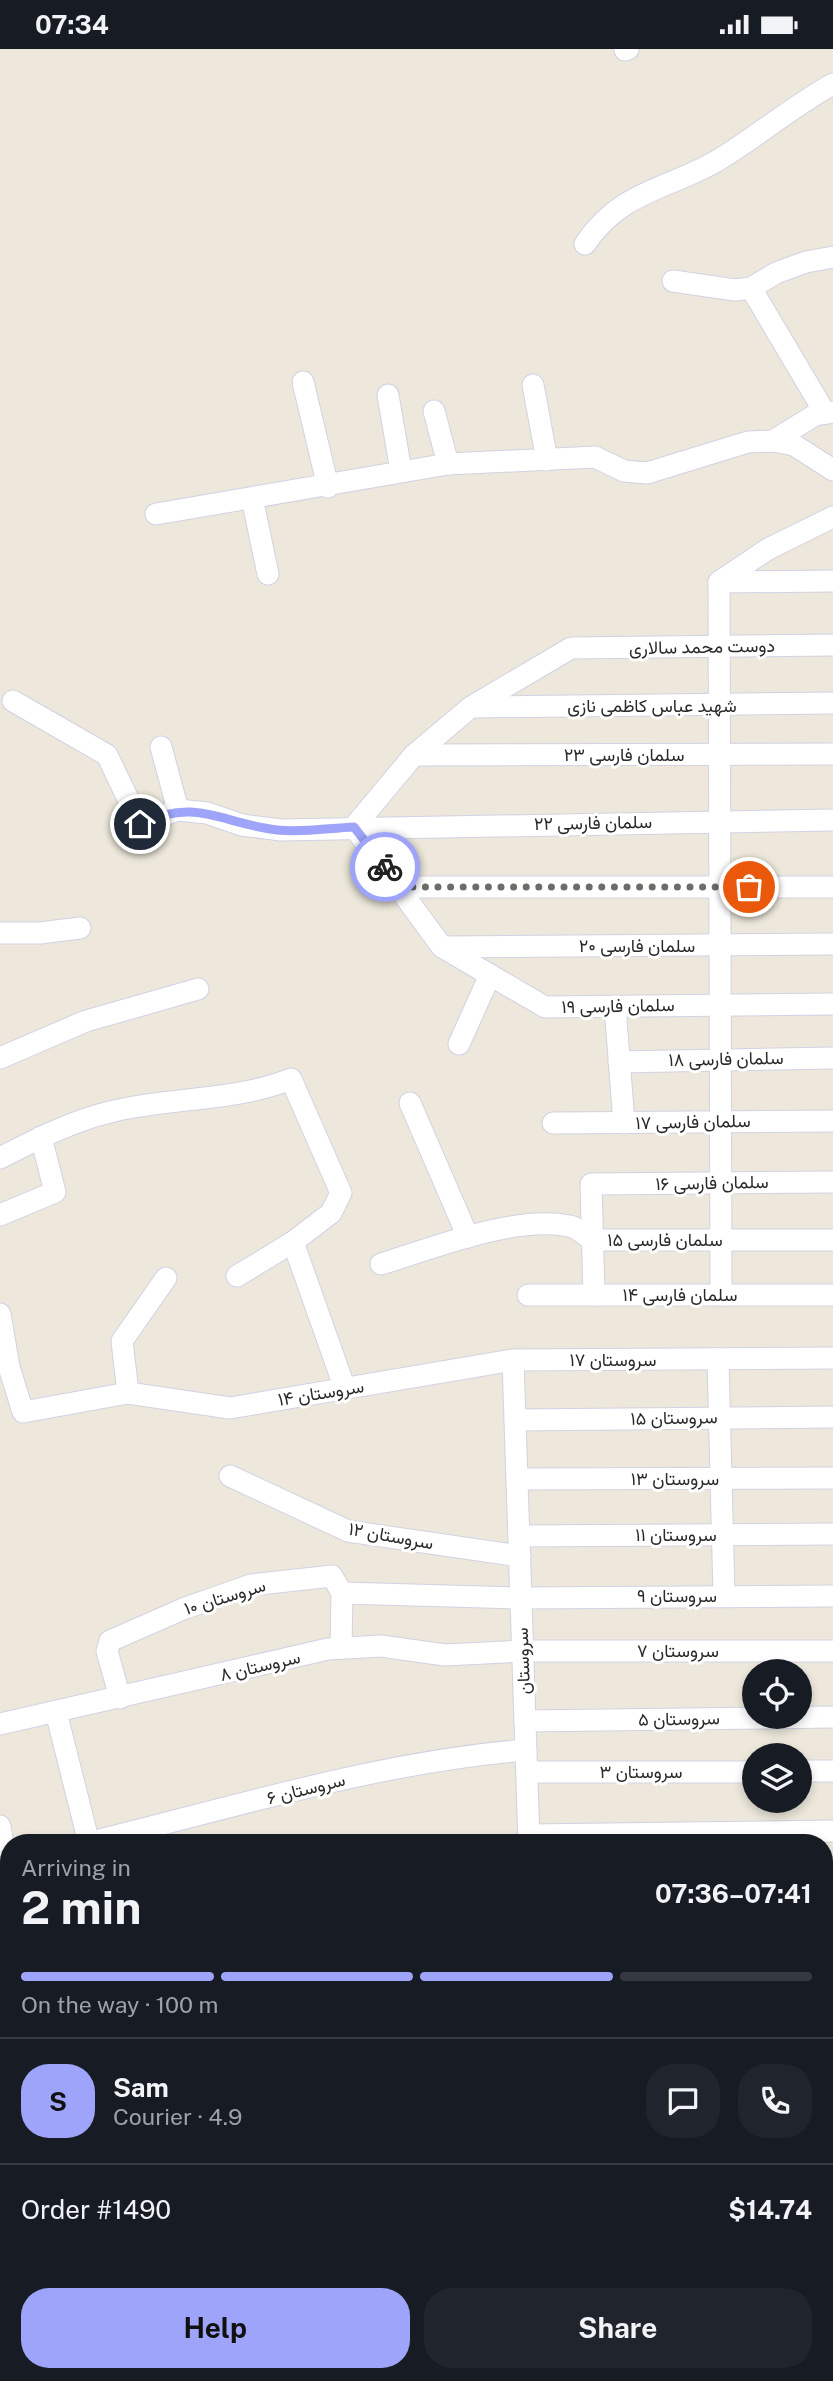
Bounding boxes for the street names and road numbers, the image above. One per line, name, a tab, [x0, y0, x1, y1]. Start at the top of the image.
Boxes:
street label: دوست محمد سالاری	[629, 635, 775, 659]
street label: شهید عباس کاظمی نازی	[567, 695, 737, 717]
street label: سلمان فارسی ۲۳	[564, 744, 684, 766]
street label: سلمان فارسی ۲۲	[534, 811, 652, 835]
street label: سلمان فارسی ۲۰	[579, 935, 695, 957]
street label: سلمان فارسی ۱۹	[561, 994, 675, 1018]
street label: سلمان فارسی ۱۸	[668, 1047, 784, 1071]
street label: سلمان فارسی ۱۷	[635, 1110, 751, 1134]
street label: سلمان فارسی ۱۶	[655, 1171, 769, 1195]
street label: سلمان فارسی ۱۵	[607, 1229, 723, 1251]
street label: سلمان فارسی ۱۴	[623, 1284, 737, 1306]
street label: سروستان ۱۷	[569, 1349, 657, 1371]
street label: سروستان ۱۴	[276, 1375, 366, 1411]
street label: سروستان ۱۵	[630, 1406, 718, 1430]
street label: سروستان ۱۳	[631, 1468, 719, 1490]
street label: سروستان ۱۲	[347, 1518, 435, 1554]
street label: سروستان ۱۱	[635, 1524, 717, 1546]
street label: سروستان ۱۰	[182, 1574, 268, 1620]
street label: سروستان ۹	[637, 1585, 717, 1607]
street label: سروستان	[511, 1627, 535, 1695]
street label: سروستان ۷	[637, 1640, 719, 1662]
street label: سروستان ۸	[218, 1646, 302, 1686]
street label: سروستان ۵	[638, 1707, 720, 1731]
street label: سروستان ۳	[599, 1761, 683, 1783]
street label: سروستان ۶	[265, 1769, 347, 1809]

